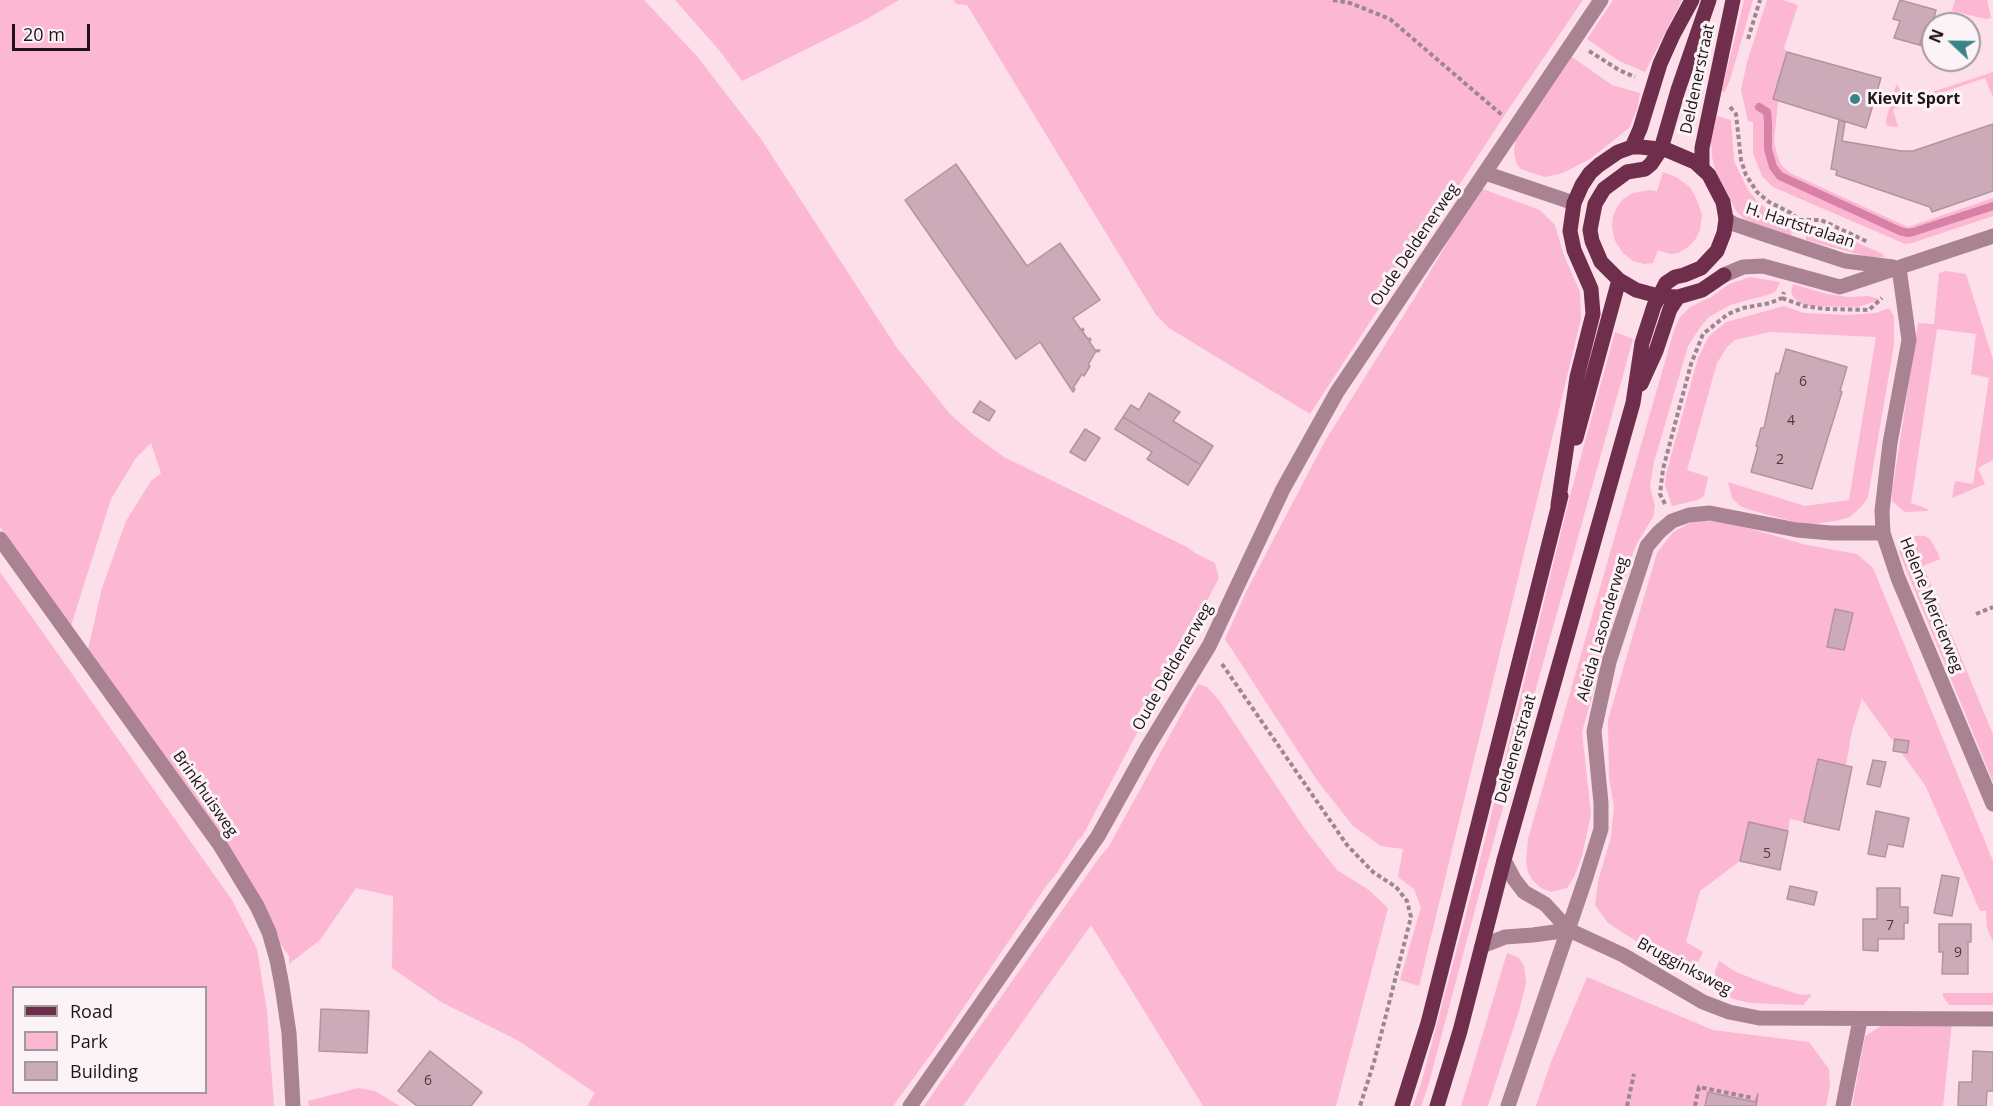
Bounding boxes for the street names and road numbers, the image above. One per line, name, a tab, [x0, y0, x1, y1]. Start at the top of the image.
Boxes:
street label: Deldenerstraat	[1677, 22, 1719, 136]
street label: Oude Deldenerweg	[1367, 180, 1463, 310]
street label: H. Hartstralaan	[1743, 199, 1857, 253]
street label: Helene Mercierweg	[1895, 535, 1967, 675]
street label: Aleida Lasonderweg	[1573, 554, 1633, 704]
street label: Oude Deldenerweg	[1129, 600, 1217, 734]
street label: Deldenerstraat	[1491, 692, 1541, 806]
street label: Brinkhuisweg	[168, 747, 242, 841]
street label: Brugginksweg	[1634, 934, 1734, 1000]

